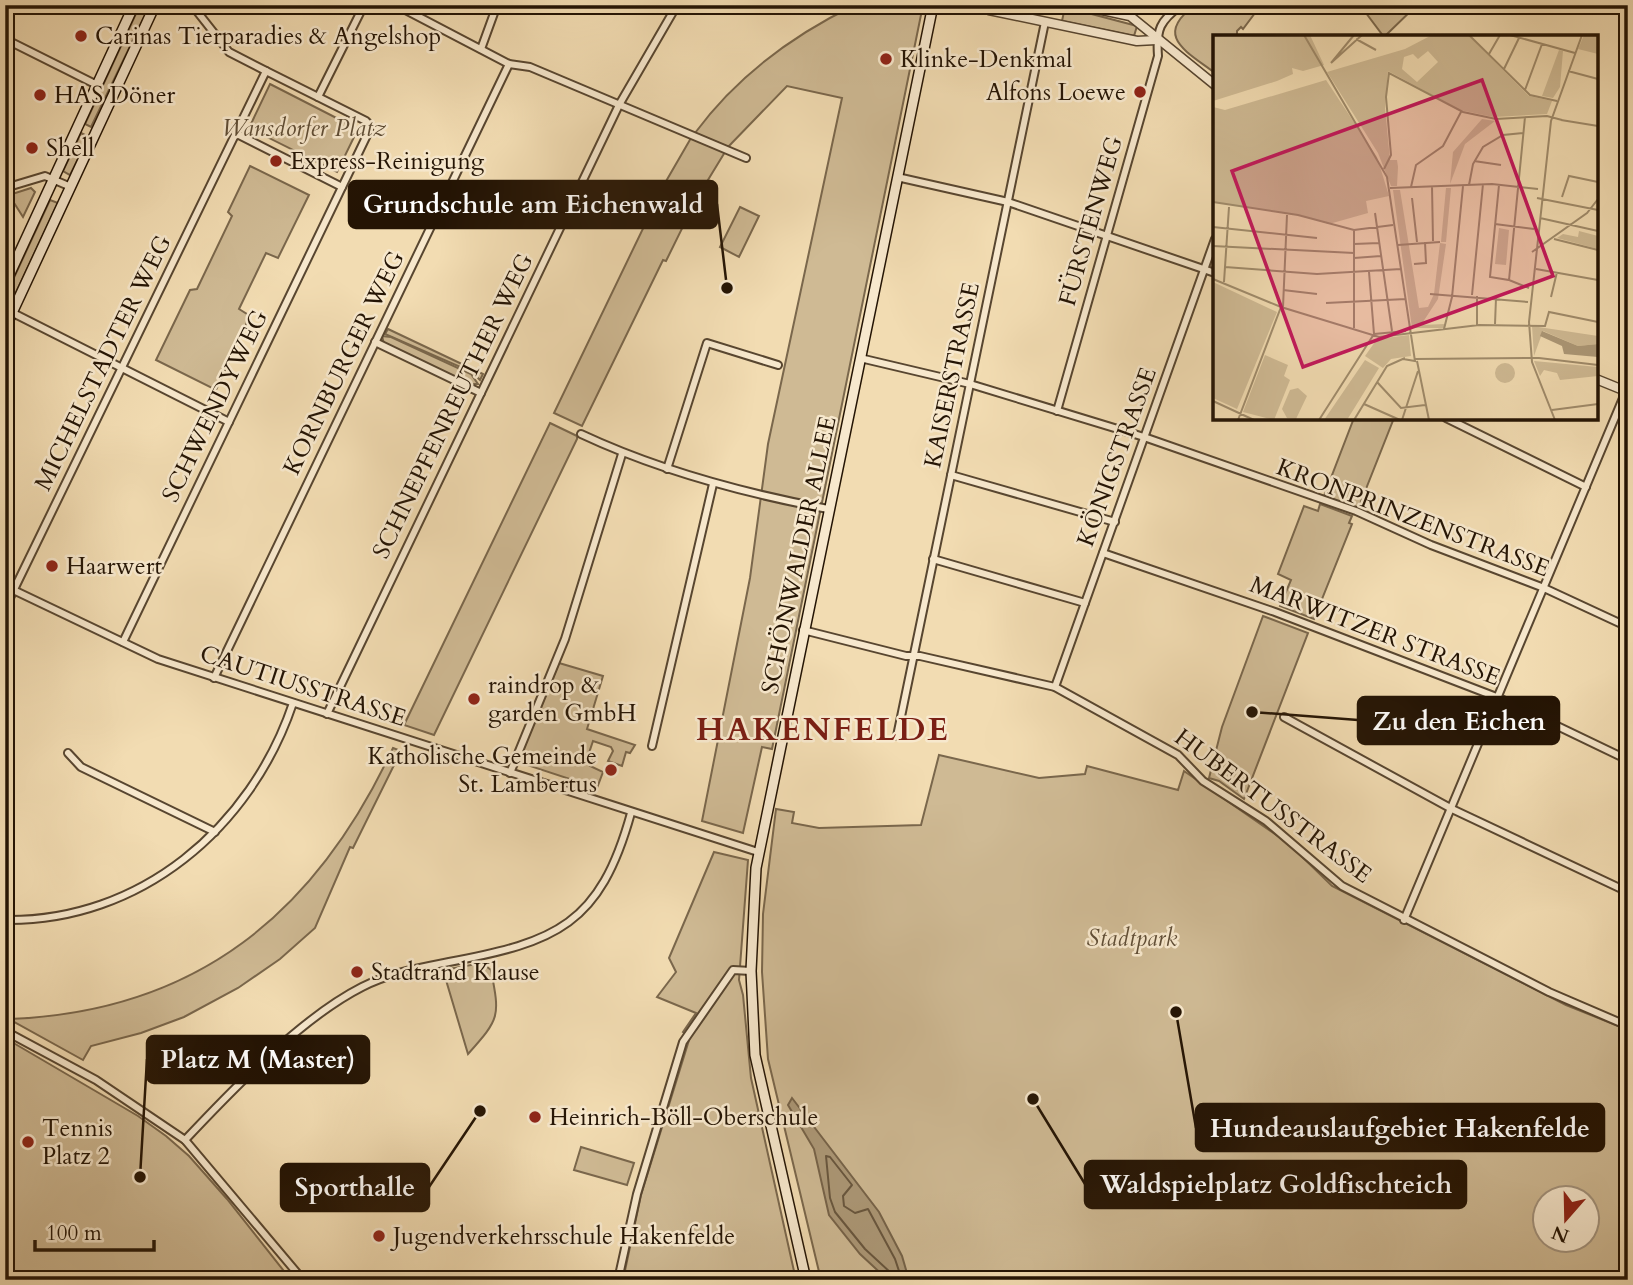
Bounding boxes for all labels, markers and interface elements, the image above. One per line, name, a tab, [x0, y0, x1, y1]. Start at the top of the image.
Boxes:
place label: Carinas Tierparadies & Angelshop	[95, 20, 441, 53]
marker: Carinas Tierparadies & Angelshop	[73, 28, 89, 44]
inset map	[1213, 35, 1598, 420]
place label: Klinke-Denkmal	[900, 43, 1072, 76]
marker: Klinke-Denkmal	[878, 51, 894, 67]
place label: Alfons Loewe	[986, 76, 1126, 109]
place label: HAS Döner	[54, 79, 176, 112]
marker: Alfons Loewe	[1132, 84, 1148, 100]
marker: HAS Döner	[32, 87, 48, 103]
park label: Wansdorfer Platz	[222, 112, 387, 145]
place label: Shell	[46, 132, 94, 165]
street label: FÜRSTENWEG	[1051, 132, 1131, 310]
marker: Shell	[24, 140, 40, 156]
place label: Express-Reinigung	[290, 145, 485, 178]
marker: Express-Reinigung	[268, 153, 284, 169]
callout: Grundschule am Eichenwald	[349, 181, 717, 228]
text: Grundschule am Eichenwald	[363, 187, 703, 222]
street label: MICHELSTADTER WEG	[27, 230, 179, 496]
street label: KORNBURGER WEG	[275, 245, 413, 481]
street label: SCHNEPFENREUTHER WEG	[365, 248, 541, 564]
street label: KAISERSTRASSE	[916, 279, 988, 471]
street label: SCHWENDYWEG	[154, 304, 276, 508]
street label: KÖNIGSTRASSE	[1069, 363, 1165, 551]
street label: SCHÖNWALDER ALLEE	[753, 413, 845, 697]
street label: KRONPRINZENSTRASSE	[1272, 451, 1554, 585]
place label: Haarwert	[66, 550, 162, 583]
marker: Haarwert	[44, 558, 60, 574]
street label: MARWITZER STRASSE	[1245, 568, 1505, 694]
street label: CAUTIUSSTRASSE	[196, 637, 410, 735]
place label: raindrop & garden GmbH	[488, 669, 637, 730]
marker: raindrop & garden GmbH	[466, 691, 482, 707]
callout: Zu den Eichen	[1358, 697, 1559, 744]
text: Zu den Eichen	[1372, 704, 1546, 739]
district label: HAKENFELDE	[696, 708, 950, 752]
street label: HUBERTUSSTRASSE	[1168, 721, 1378, 891]
place label: Katholische Gemeinde St. Lambertus	[368, 740, 597, 801]
marker: Katholische Gemeinde St. Lambertus	[603, 762, 619, 778]
park label: Stadtpark	[1087, 922, 1178, 955]
place label: Stadtrand Klause	[371, 956, 540, 989]
marker: Stadtrand Klause	[349, 964, 365, 980]
callout: Platz M (Master)	[147, 1036, 369, 1083]
text: Platz M (Master)	[161, 1042, 355, 1077]
place label: Heinrich-Böll-Oberschule	[549, 1101, 818, 1134]
callout: Hundeauslaufgebiet Hakenfelde	[1196, 1104, 1604, 1151]
marker: Heinrich-Böll-Oberschule	[527, 1109, 543, 1125]
text: Hundeauslaufgebiet Hakenfelde	[1210, 1111, 1590, 1146]
place label: Tennis Platz 2	[42, 1112, 113, 1173]
marker: Tennis Platz 2	[20, 1134, 36, 1150]
callout: Waldspielplatz Goldfischteich	[1085, 1161, 1466, 1208]
callout: Sporthalle	[281, 1164, 429, 1211]
text: Waldspielplatz Goldfischteich	[1099, 1167, 1452, 1202]
text: Sporthalle	[295, 1170, 415, 1205]
north arrow	[1532, 1184, 1602, 1254]
scale bar	[35, 1208, 154, 1252]
text: 100 m	[46, 1219, 102, 1248]
text: N	[1548, 1219, 1573, 1249]
place label: Jugendverkehrsschule Hakenfelde	[390, 1220, 735, 1253]
marker: Jugendverkehrsschule Hakenfelde	[371, 1228, 387, 1244]

